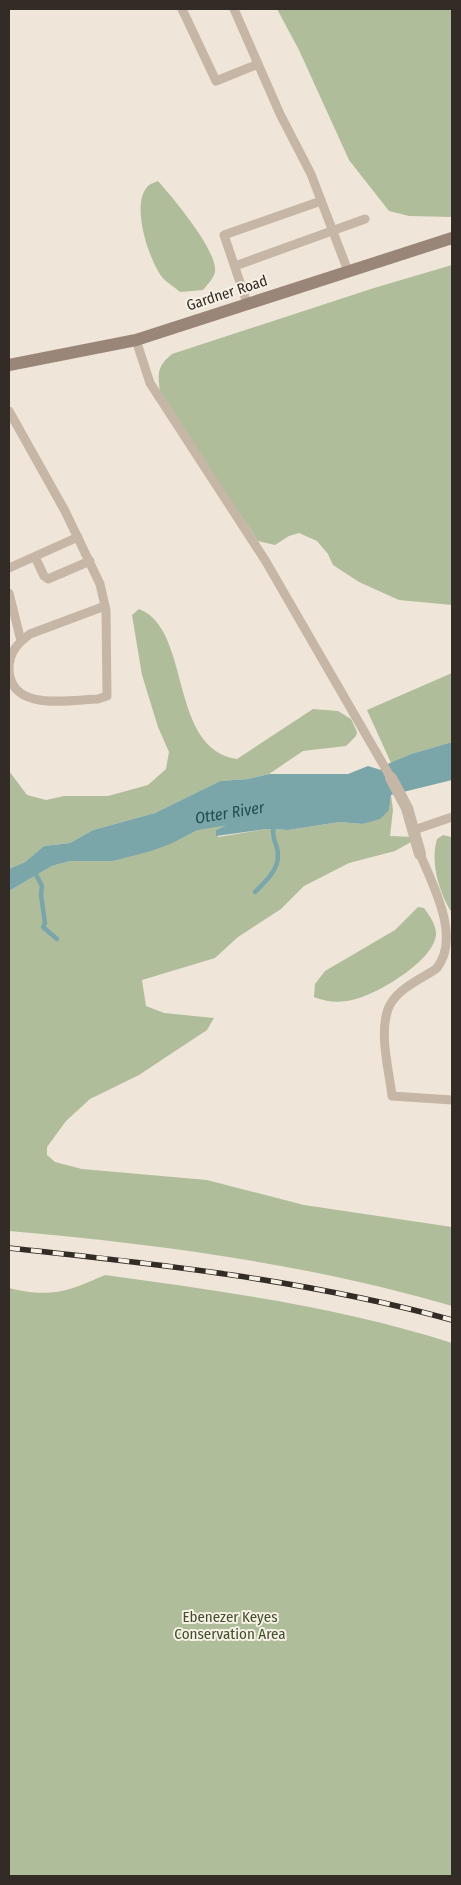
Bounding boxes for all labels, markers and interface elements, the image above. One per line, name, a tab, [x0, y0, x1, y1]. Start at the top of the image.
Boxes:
street label: Gardner Road	[184, 271, 270, 315]
water label: Otter River	[194, 797, 266, 828]
park label: Ebenezer Keyes Conservation Area	[174, 1608, 286, 1643]

